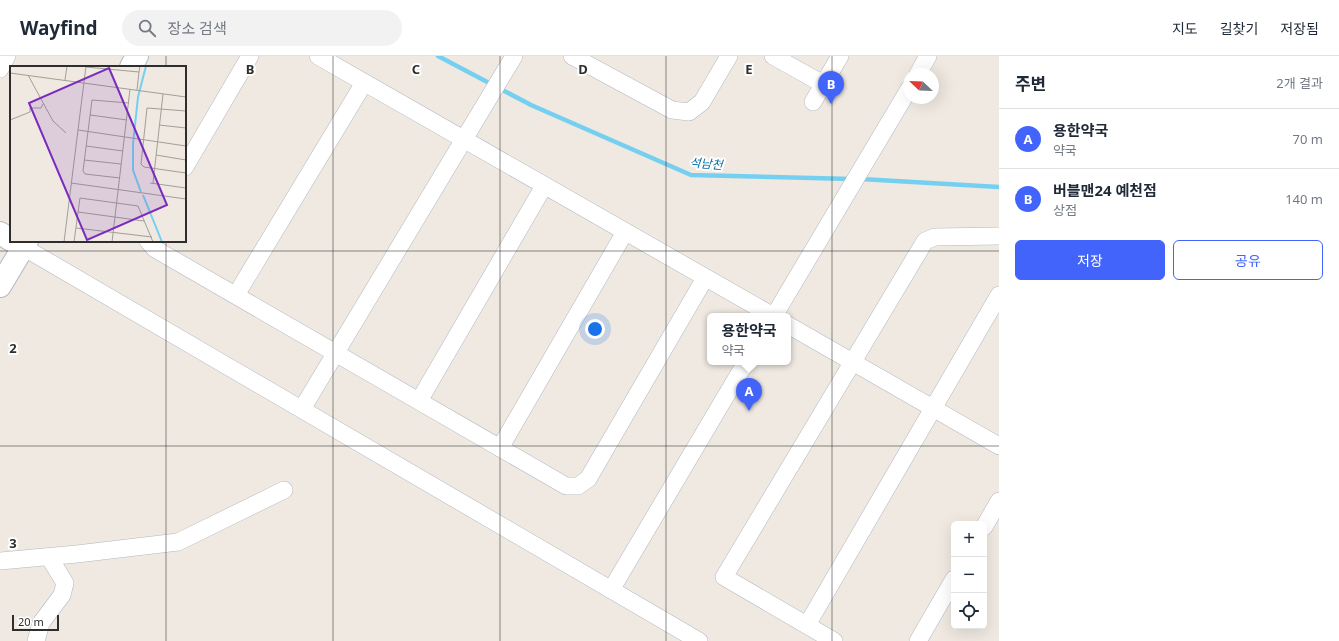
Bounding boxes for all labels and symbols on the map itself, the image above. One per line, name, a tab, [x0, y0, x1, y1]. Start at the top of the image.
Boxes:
text: B	[246, 60, 254, 78]
text: C	[412, 60, 420, 78]
text: D	[578, 60, 588, 78]
text: E	[745, 60, 753, 78]
inset map	[10, 66, 186, 242]
north arrow	[903, 68, 939, 104]
pin: B	[818, 71, 844, 104]
water label: 석남천	[689, 154, 725, 174]
your location	[585, 319, 605, 339]
text: 2	[9, 339, 17, 357]
pin: A	[736, 378, 762, 411]
text: 3	[9, 534, 17, 552]
scale bar	[12, 613, 59, 632]

